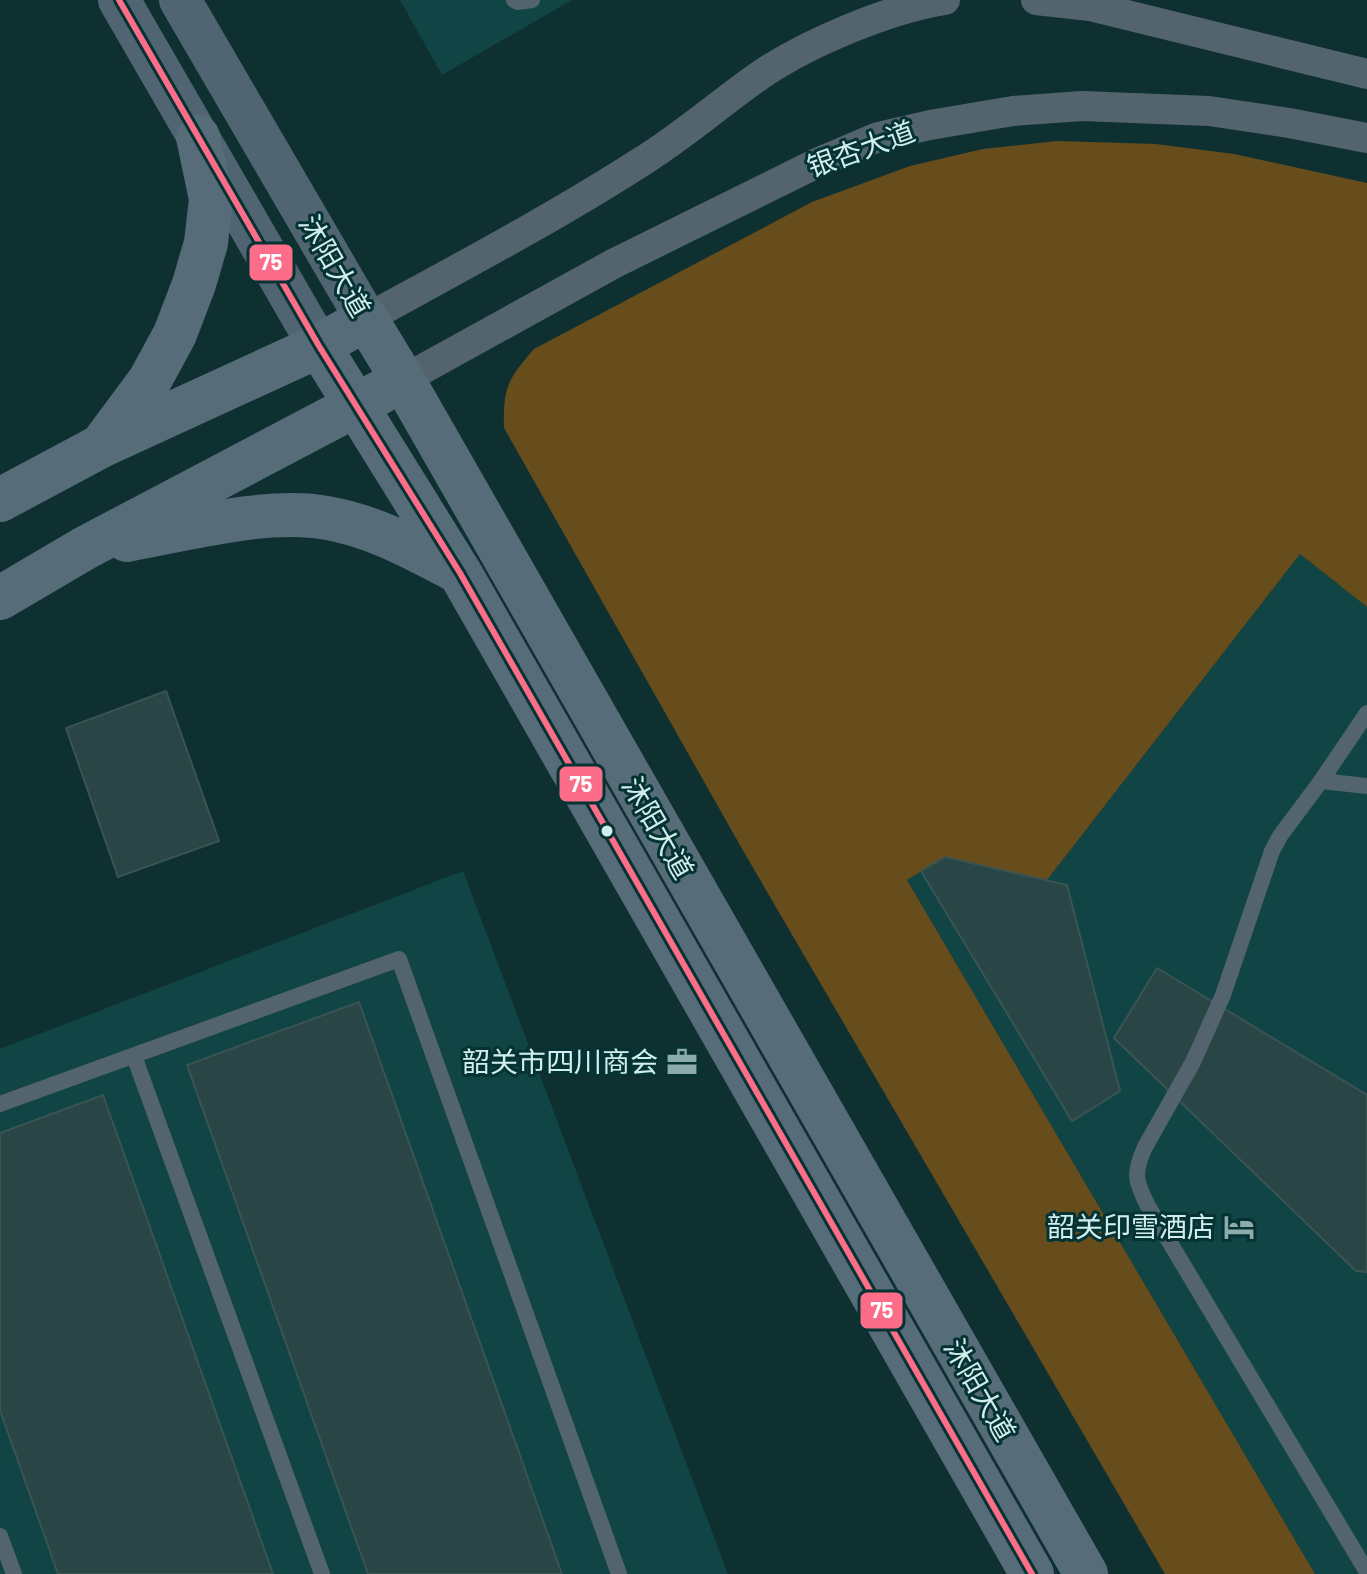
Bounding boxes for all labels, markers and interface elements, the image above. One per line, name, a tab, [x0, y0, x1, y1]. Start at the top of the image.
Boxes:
street label: 银杏大道	[802, 113, 919, 183]
street label: 沐阳大道	[293, 208, 379, 323]
line badge: 75	[248, 243, 294, 282]
text: 75	[260, 248, 283, 274]
line badge: 75	[558, 765, 604, 803]
text: 75	[570, 770, 593, 796]
street label: 沐阳大道	[616, 770, 702, 885]
unlabelled marker	[599, 823, 615, 839]
place label: 韶关市四川商会	[462, 1044, 658, 1078]
office icon: 韶关市四川商会	[665, 1045, 699, 1079]
place label: 韶关印雪酒店	[1047, 1209, 1215, 1243]
hotel icon: 韶关印雪酒店	[1222, 1210, 1256, 1244]
line badge: 75	[859, 1291, 904, 1330]
text: 75	[871, 1296, 894, 1322]
street label: 沐阳大道	[938, 1332, 1024, 1447]

